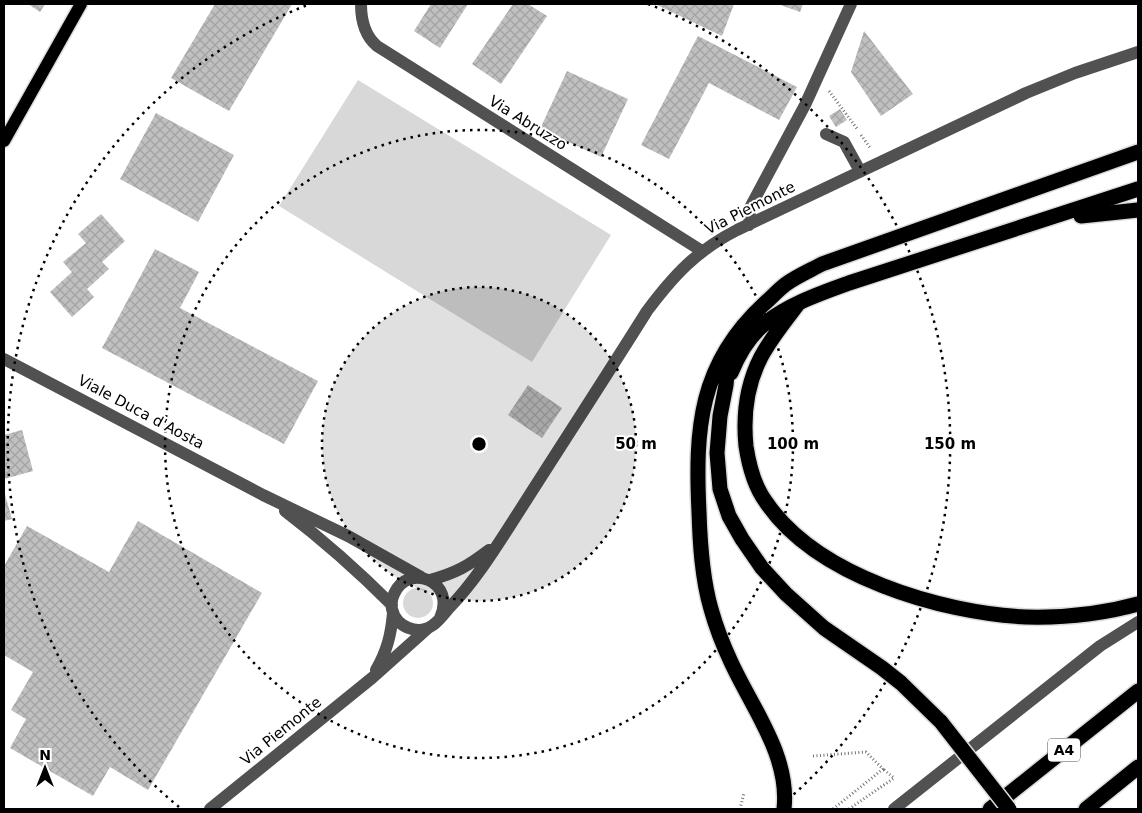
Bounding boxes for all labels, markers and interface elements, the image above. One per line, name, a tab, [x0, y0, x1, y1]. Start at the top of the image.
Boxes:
street label: Via Abruzzo	[486, 92, 570, 154]
street label: Via Piemonte	[702, 178, 798, 238]
street label: Viale Duca d'Aosta	[75, 371, 207, 453]
centre of rings	[470, 435, 488, 453]
text: 50 m	[615, 435, 657, 453]
text: 100 m	[767, 435, 819, 453]
text: 150 m	[924, 435, 976, 453]
street label: Via Piemonte	[237, 693, 325, 769]
road number: A4	[1048, 738, 1080, 762]
north arrow	[20, 743, 70, 793]
text: N	[39, 747, 51, 763]

